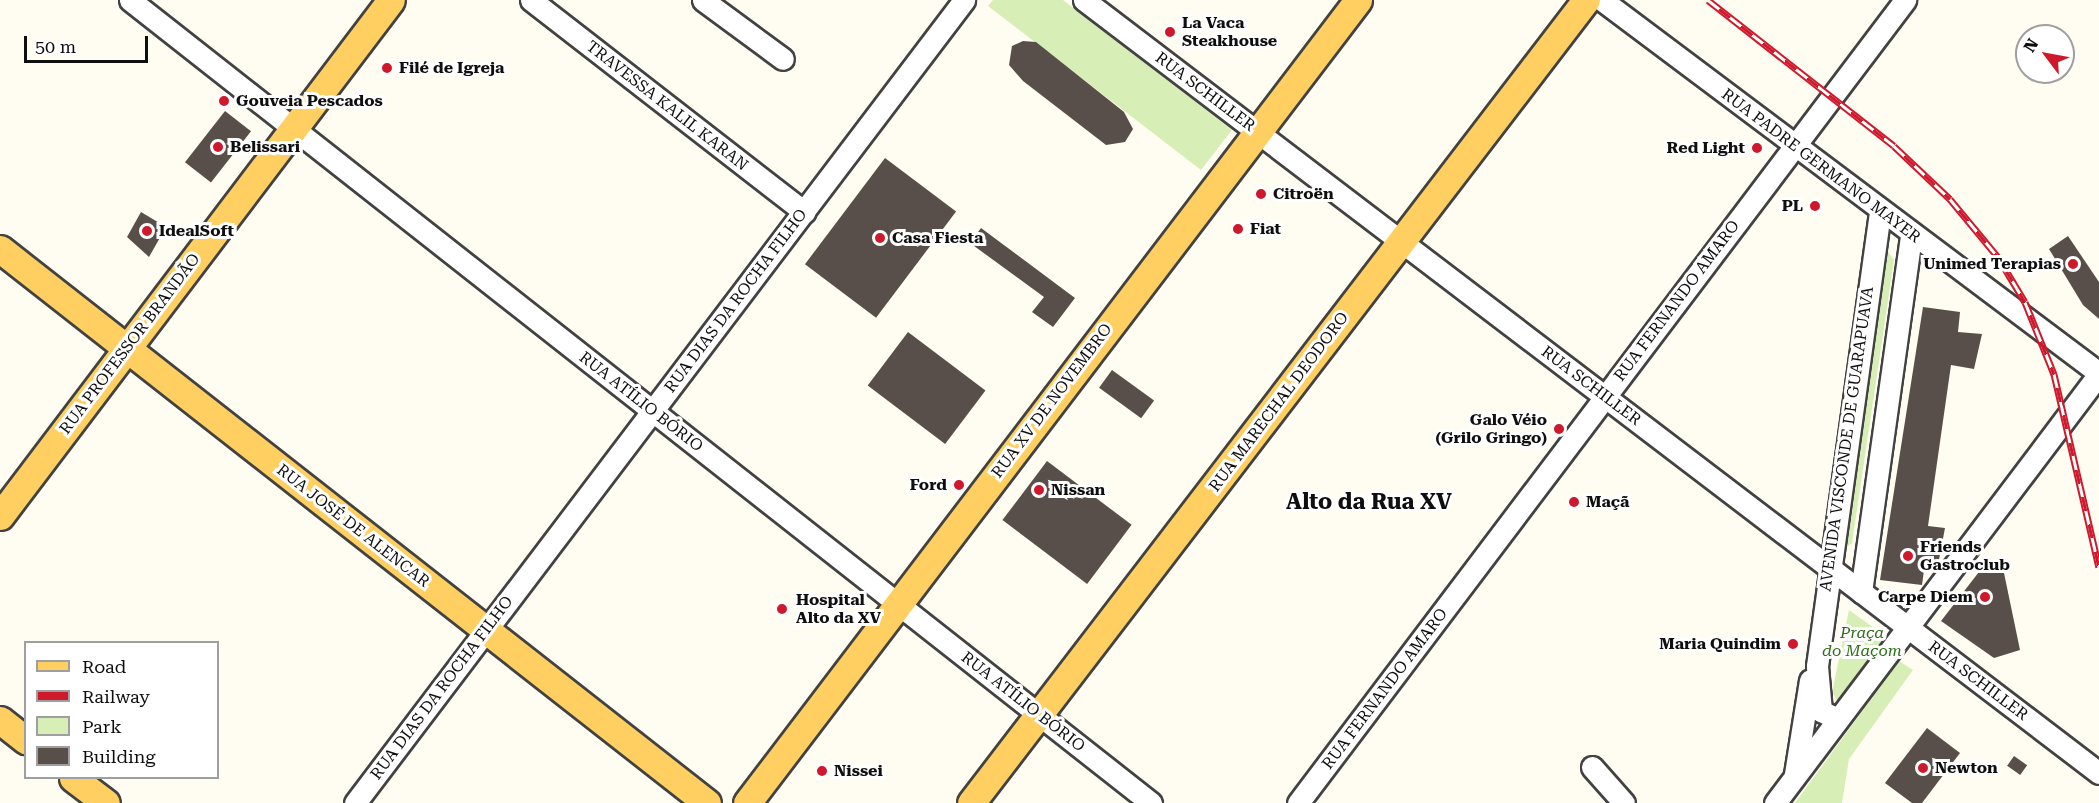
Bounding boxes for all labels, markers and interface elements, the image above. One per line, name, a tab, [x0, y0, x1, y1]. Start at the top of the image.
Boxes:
place label: La Vaca Steakhouse	[1182, 13, 1277, 51]
scale bar	[27, 24, 152, 62]
north arrow	[2015, 24, 2075, 84]
marker: La Vaca Steakhouse	[1163, 25, 1177, 39]
text: N	[2020, 35, 2042, 56]
text: 50 m	[35, 36, 76, 57]
street label: TRAVESSA KALIL KARAN	[582, 37, 752, 175]
street label: RUA SCHILLER	[1151, 48, 1259, 136]
place label: Filé de Igreja	[399, 58, 504, 78]
marker: Filé de Igreja	[380, 61, 394, 75]
street label: RUA PADRE GERMANO MAYER	[1718, 85, 1924, 247]
place label: Gouveia Pescados	[236, 91, 383, 111]
marker: Gouveia Pescados	[217, 94, 231, 108]
place label: Belissari	[230, 137, 300, 157]
place label: Red Light	[1667, 138, 1745, 158]
marker: Belissari	[211, 140, 225, 154]
marker: Red Light	[1750, 141, 1764, 155]
place label: Citroën	[1273, 184, 1334, 204]
marker: Citroën	[1254, 187, 1268, 201]
place label: PL	[1782, 196, 1803, 216]
marker: PL	[1808, 199, 1822, 213]
street label: RUA DIAS DA ROCHA FILHO	[661, 205, 811, 397]
street label: RUA FERNANDO AMARO	[1610, 217, 1744, 385]
place label: Fiat	[1250, 219, 1281, 239]
place label: IdealSoft	[159, 221, 234, 241]
marker: Fiat	[1231, 222, 1245, 236]
marker: IdealSoft	[140, 224, 154, 238]
place label: Casa Fiesta	[892, 228, 983, 248]
marker: Casa Fiesta	[873, 231, 887, 245]
street label: RUA PROFESSOR BRANDÃO	[56, 250, 204, 438]
place label: Unimed Terapias	[1923, 254, 2061, 274]
marker: Unimed Terapias	[2066, 257, 2080, 271]
street label: AVENIDA VISCONDE DE GUARAPUAVA	[1816, 285, 1878, 593]
street label: RUA MARECHAL DEODORO	[1205, 308, 1353, 496]
street label: RUA XV DE NOVEMBRO	[988, 320, 1116, 482]
street label: RUA SCHILLER	[1537, 342, 1645, 430]
street label: RUA ATÍLIO BÓRIO	[575, 348, 707, 456]
place label: Galo Véio (Grilo Gringo)	[1436, 410, 1547, 448]
marker: Galo Véio (Grilo Gringo)	[1552, 422, 1566, 436]
street label: RUA JOSÉ DE ALENCAR	[273, 460, 433, 592]
place label: Ford	[910, 475, 947, 495]
marker: Ford	[952, 478, 966, 492]
place label: Nissan	[1051, 480, 1105, 500]
marker: Nissan	[1032, 483, 1046, 497]
district label: Alto da Rua XV	[1286, 489, 1452, 515]
place label: Maçã	[1586, 492, 1629, 512]
marker: Maçã	[1567, 495, 1581, 509]
place label: Friends Gastroclub	[1920, 537, 2010, 575]
marker: Friends Gastroclub	[1901, 549, 1915, 563]
place label: Carpe Diem	[1878, 587, 1973, 607]
place label: Hospital Alto da XV	[796, 590, 881, 628]
marker: Carpe Diem	[1978, 590, 1992, 604]
street label: RUA DIAS DA ROCHA FILHO	[367, 592, 517, 784]
marker: Hospital Alto da XV	[773, 600, 791, 618]
street label: RUA FERNANDO AMARO	[1318, 605, 1452, 773]
park label: Praça do Maçom	[1822, 623, 1902, 661]
place label: Maria Quindim	[1659, 634, 1781, 654]
marker: Maria Quindim	[1786, 637, 1800, 651]
street label: RUA SCHILLER	[1924, 637, 2032, 725]
legend	[24, 641, 219, 779]
street label: RUA ATÍLIO BÓRIO	[957, 648, 1089, 756]
text: Road	[82, 656, 126, 677]
text: Railway	[82, 686, 150, 707]
text: Park	[82, 716, 122, 737]
text: Building	[82, 746, 156, 767]
place label: Newton	[1935, 758, 1998, 778]
place label: Nissei	[834, 761, 883, 781]
marker: Newton	[1916, 761, 1930, 775]
marker: Nissei	[815, 764, 829, 778]

